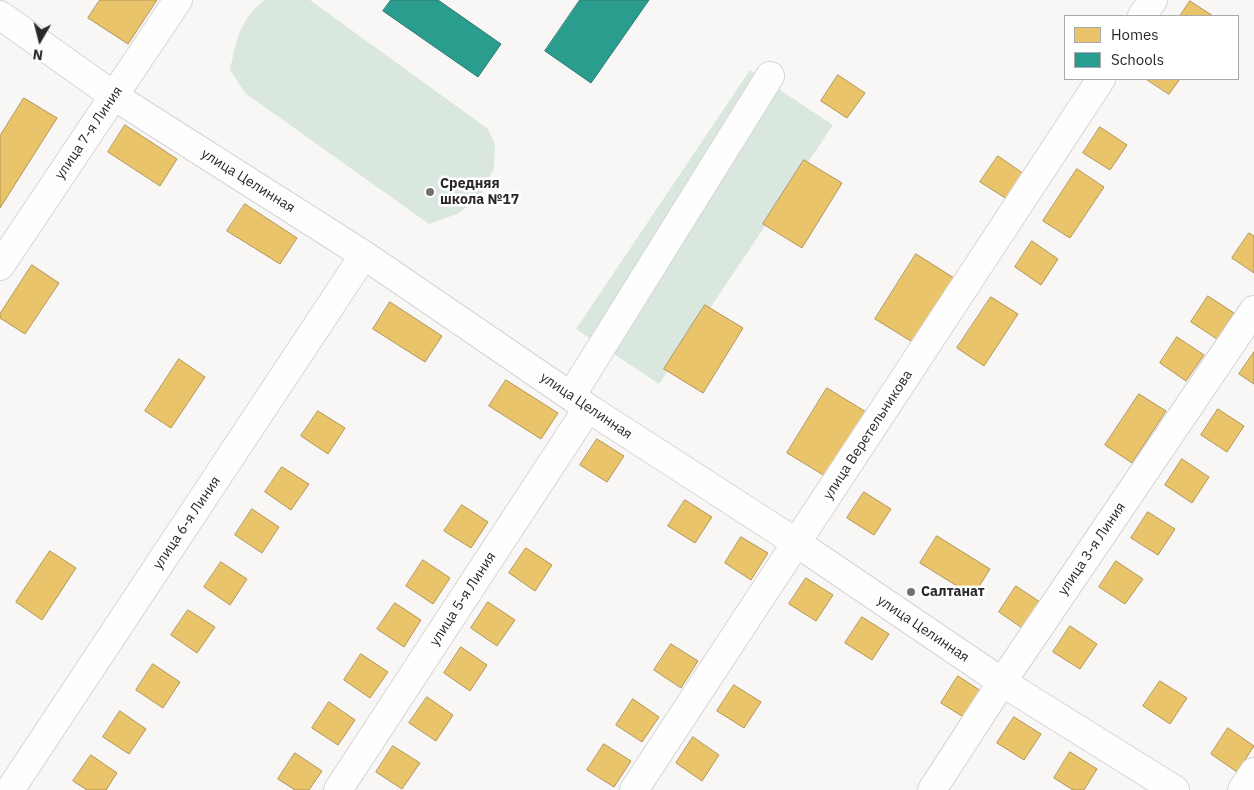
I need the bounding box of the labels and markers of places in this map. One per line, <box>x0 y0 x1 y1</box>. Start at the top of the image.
place label: Средняя школа №17 <box>440 176 519 208</box>
marker: Средняя школа №17 <box>424 186 436 198</box>
place label: Салтанат <box>921 584 985 600</box>
marker: Салтанат <box>905 586 917 598</box>

